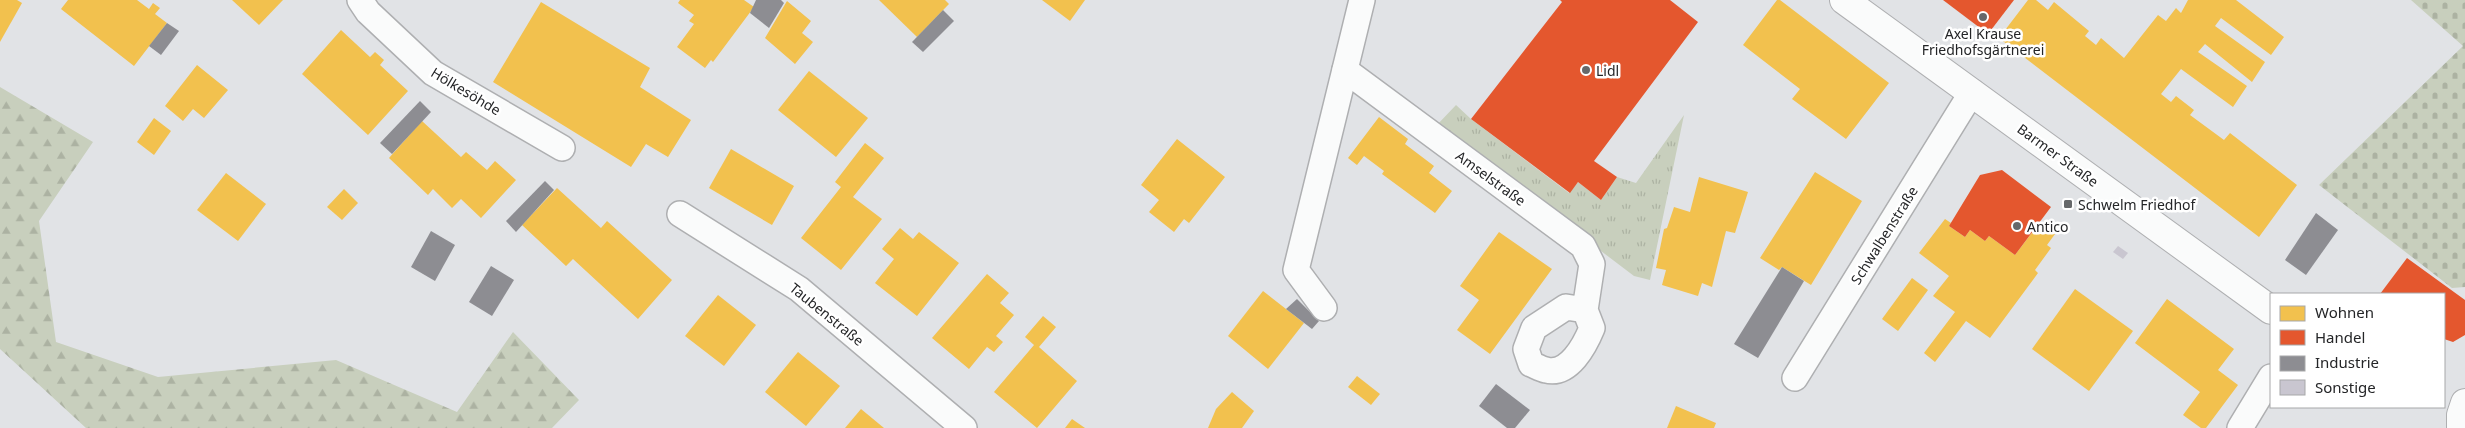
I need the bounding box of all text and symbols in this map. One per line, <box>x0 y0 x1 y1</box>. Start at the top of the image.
marker: Axel Krause Friedhofsgärtnerei <box>1977 11 1989 23</box>
place label: Axel Krause Friedhofsgärtnerei <box>1922 24 2044 59</box>
place label: Lidl <box>1596 61 1619 80</box>
street label: Hölkesöhde <box>428 63 504 119</box>
marker: Lidl <box>1580 64 1592 76</box>
street label: Barmer Straße <box>2014 119 2102 191</box>
street label: Amselstraße <box>1452 146 1530 210</box>
street label: Schwalbenstraße <box>1846 182 1922 288</box>
place label: Schwelm Friedhof <box>2078 195 2197 214</box>
marker: Schwelm Friedhof <box>2062 198 2074 210</box>
place label: Antico <box>2027 217 2068 236</box>
marker: Antico <box>2011 220 2023 232</box>
street label: Taubenstraße <box>786 278 868 350</box>
legend <box>2270 293 2445 408</box>
text: Wohnen <box>2315 302 2374 322</box>
text: Handel <box>2315 327 2365 347</box>
text: Industrie <box>2315 352 2379 372</box>
text: Sonstige <box>2315 377 2376 397</box>

